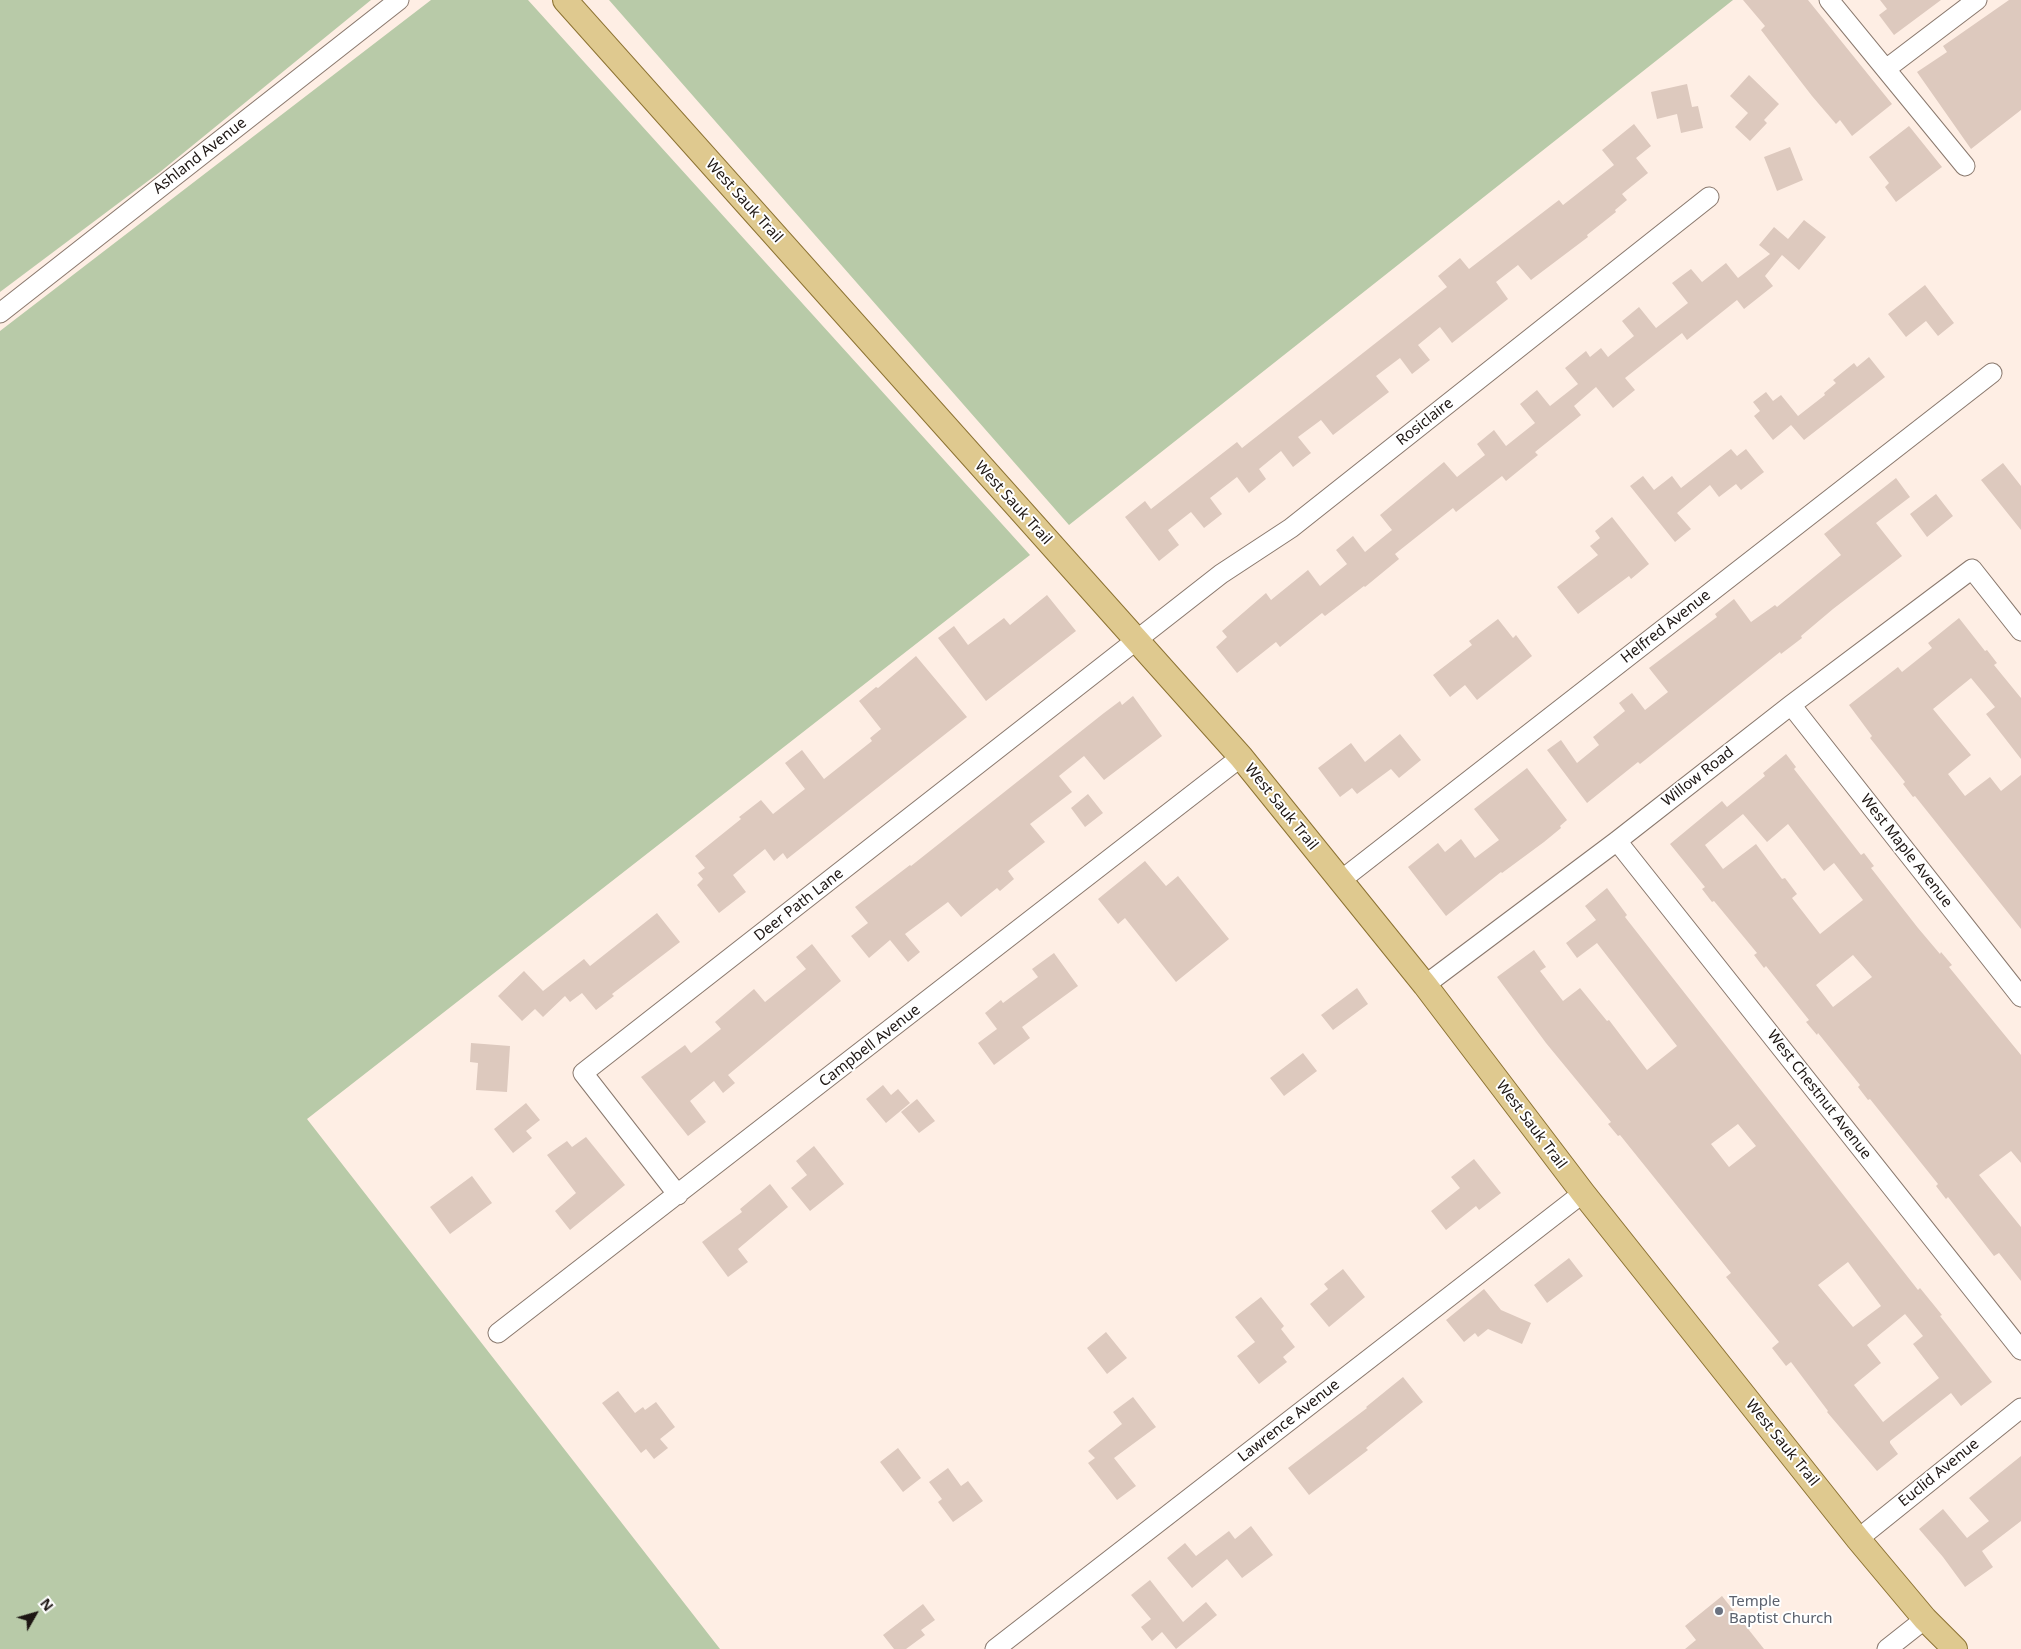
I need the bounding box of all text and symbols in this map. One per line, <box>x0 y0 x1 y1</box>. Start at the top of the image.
street label: Ashland Avenue <box>150 114 250 198</box>
street label: West Sauk Trail <box>702 156 786 246</box>
street label: Rosiclaire <box>1393 394 1457 450</box>
street label: West Sauk Trail <box>971 458 1055 548</box>
street label: Helfred Avenue <box>1618 586 1714 668</box>
street label: Willow Road <box>1659 743 1737 811</box>
street label: West Sauk Trail <box>1241 760 1321 854</box>
street label: West Maple Avenue <box>1856 791 1956 911</box>
street label: Deer Path Lane <box>751 865 847 945</box>
street label: Campbell Avenue <box>816 1001 924 1091</box>
street label: West Chestnut Avenue <box>1763 1027 1875 1163</box>
street label: West Sauk Trail <box>1492 1077 1570 1173</box>
street label: Lawrence Avenue <box>1235 1376 1343 1466</box>
street label: West Sauk Trail <box>1742 1396 1822 1490</box>
street label: Euclid Avenue <box>1895 1435 1983 1511</box>
north arrow <box>10 1589 60 1639</box>
place label: Temple Baptist Church <box>1729 1593 1833 1628</box>
text: N <box>36 1594 58 1615</box>
marker: Temple Baptist Church <box>1713 1605 1725 1617</box>

